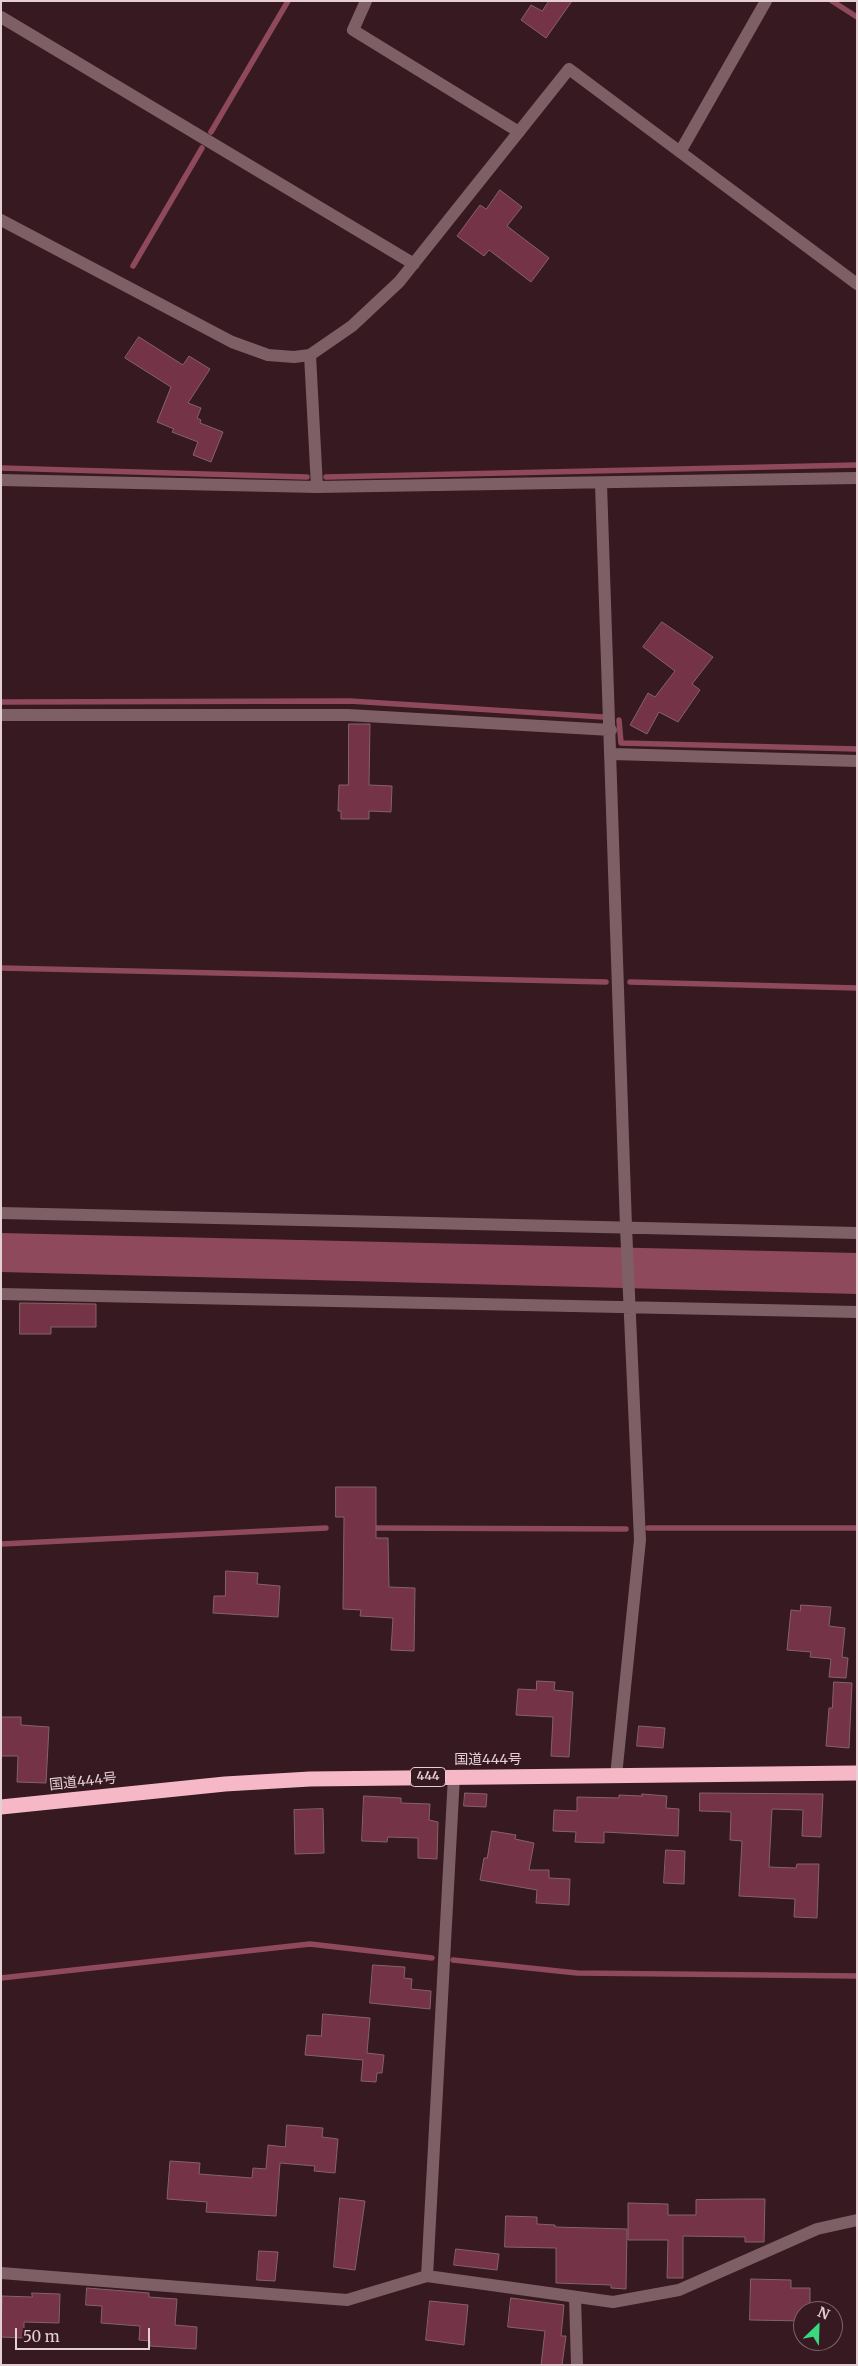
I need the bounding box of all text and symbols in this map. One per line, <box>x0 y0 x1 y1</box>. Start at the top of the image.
street label: 国道444号 <box>454 1752 522 1768</box>
road number: 444 <box>410 1768 446 1786</box>
street label: 国道444号 <box>48 1770 118 1794</box>
north arrow <box>793 2301 843 2351</box>
text: N <box>815 2303 832 2324</box>
scale bar <box>18 2318 152 2350</box>
text: 50 m <box>23 2327 60 2346</box>

